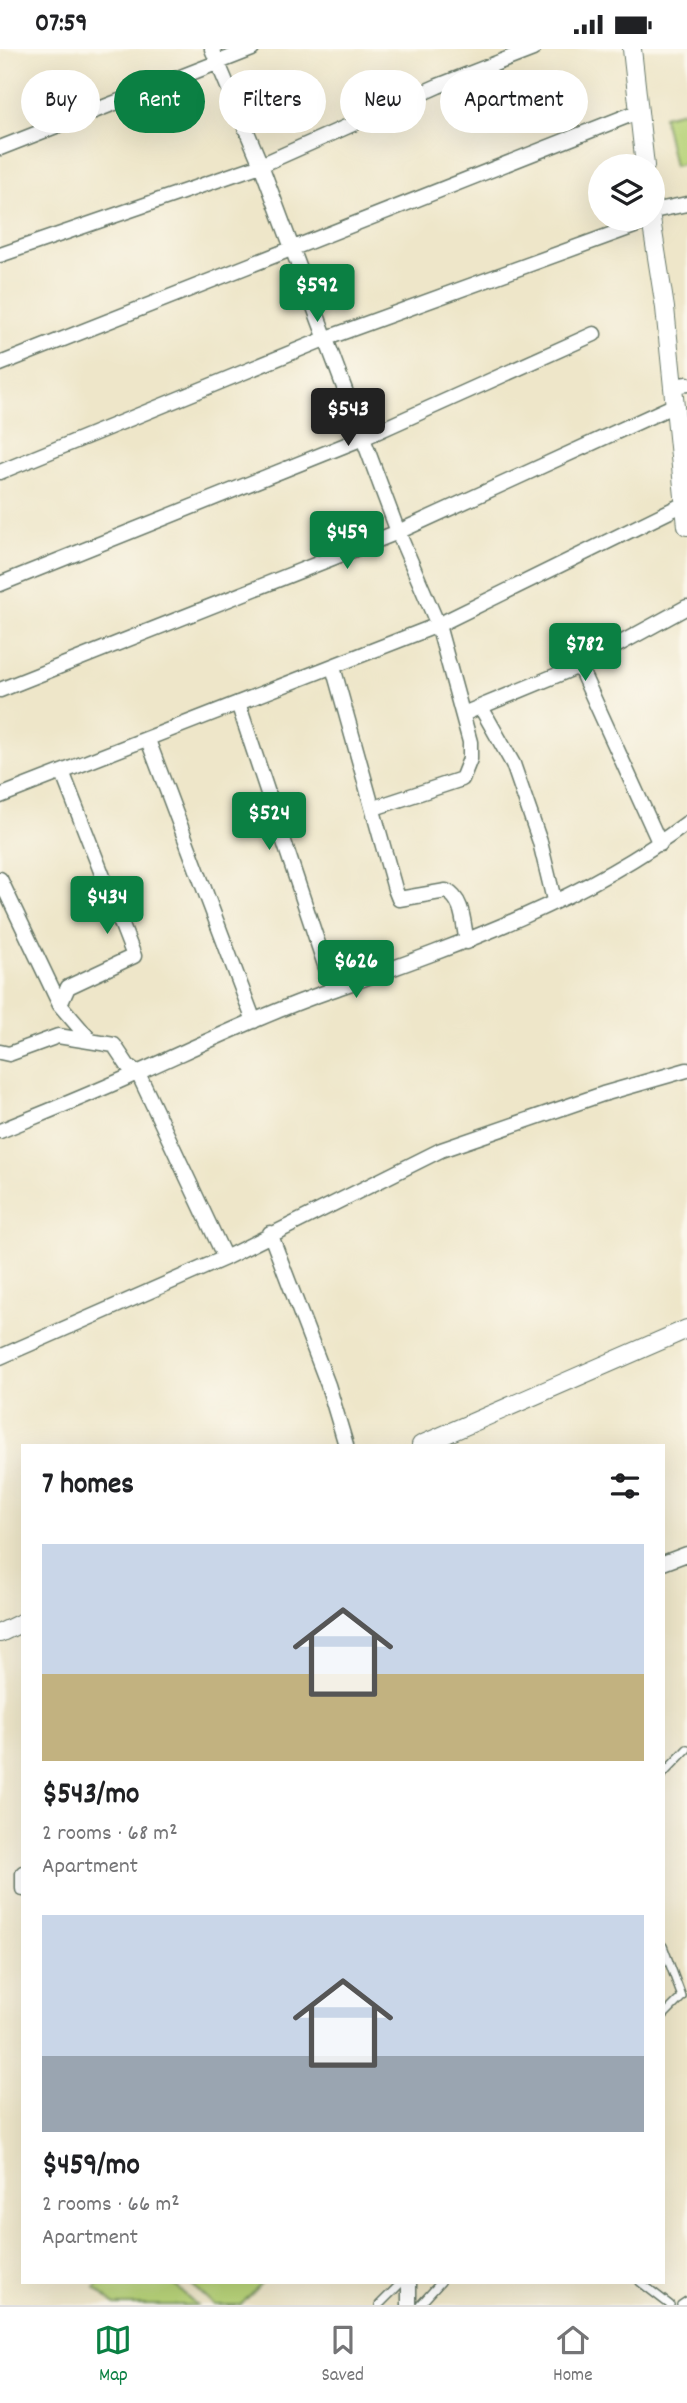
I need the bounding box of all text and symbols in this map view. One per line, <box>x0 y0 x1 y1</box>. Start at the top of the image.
text: 07:59 <box>35 6 87 43</box>
chip: Buy <box>21 70 100 133</box>
chip: Rent <box>114 70 205 133</box>
chip: Filters <box>219 70 326 133</box>
chip: New <box>340 70 426 133</box>
chip: Apartment <box>440 70 588 133</box>
map controls <box>588 154 665 231</box>
button: layers <box>588 154 665 231</box>
pin: $592 <box>276 265 358 324</box>
text: $592 <box>296 270 338 303</box>
pin: $543 <box>307 389 389 448</box>
text: $543 <box>327 394 369 427</box>
pin: $459 <box>306 511 388 571</box>
text: $459 <box>326 517 368 550</box>
pin: $782 <box>544 623 626 683</box>
text: $782 <box>565 629 605 662</box>
pin: $524 <box>228 793 310 852</box>
text: $524 <box>248 798 290 831</box>
pin: $434 <box>66 877 148 936</box>
text: $434 <box>87 882 127 915</box>
pin: $626 <box>315 941 397 1000</box>
text: $626 <box>334 946 378 979</box>
text: 7 homes <box>42 1465 134 1508</box>
icon: filters <box>606 1467 644 1505</box>
icon: home <box>280 1589 406 1715</box>
text: $543/mo <box>42 1775 139 1818</box>
text: 2 rooms · 68 m² <box>42 1818 178 1851</box>
text: Apartment <box>42 1851 138 1884</box>
icon: home <box>280 1960 406 2086</box>
text: $459/mo <box>42 2146 140 2189</box>
text: 2 rooms · 66 m² <box>42 2189 180 2222</box>
text: Apartment <box>42 2222 138 2255</box>
tab: Map <box>94 2321 132 2390</box>
tab: Saved <box>321 2321 364 2390</box>
tab: Home <box>553 2321 593 2390</box>

